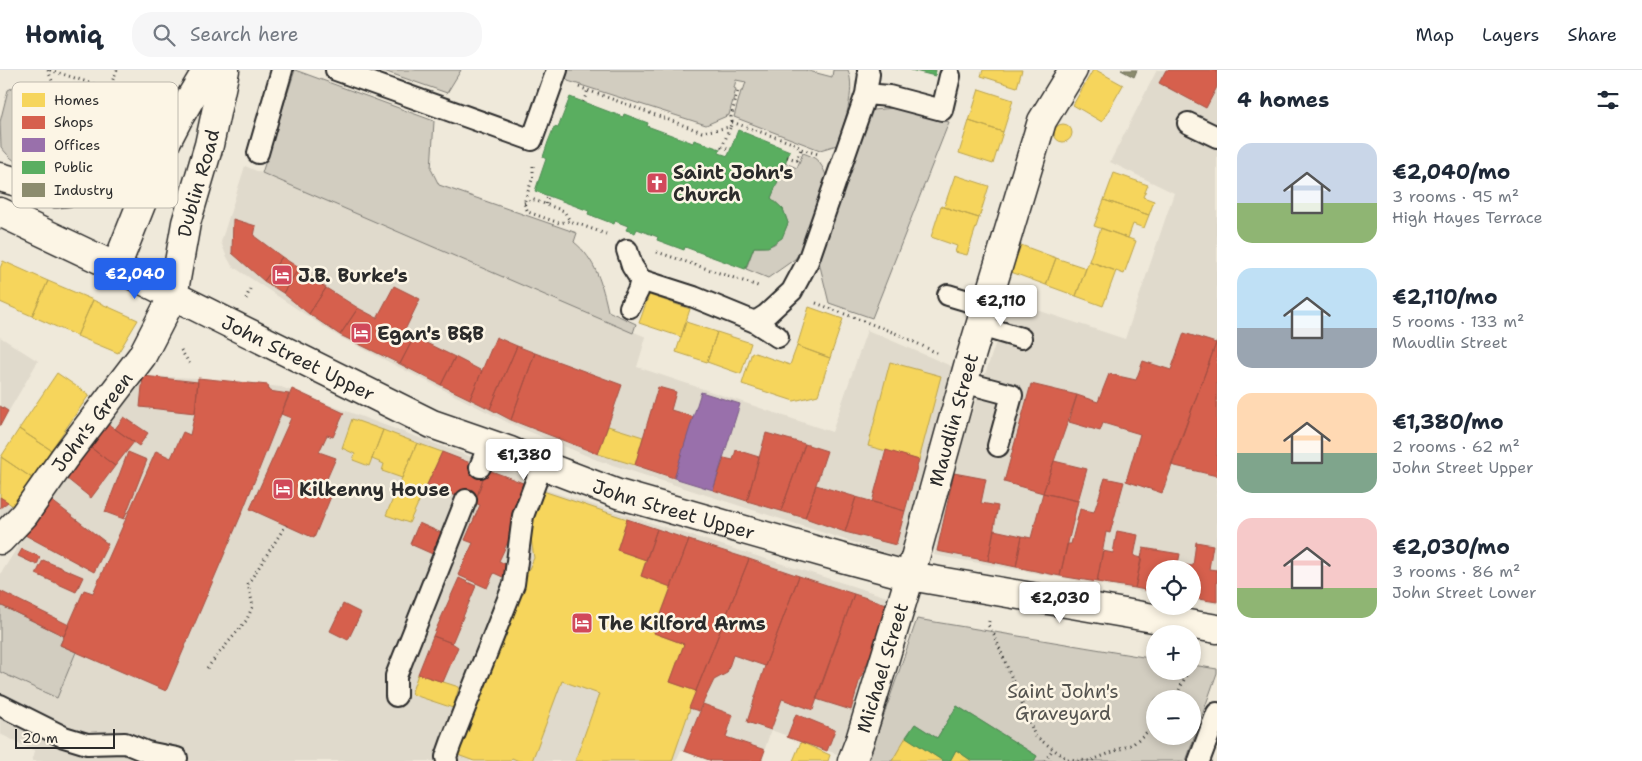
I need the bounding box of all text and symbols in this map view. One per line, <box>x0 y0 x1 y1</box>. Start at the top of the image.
search box <box>132 12 482 57</box>
text: Homiq <box>25 19 102 51</box>
icon: search <box>150 21 178 49</box>
text: Search here <box>190 22 299 47</box>
text: Map <box>1416 23 1454 47</box>
text: Layers <box>1482 23 1539 47</box>
text: Share <box>1567 23 1617 47</box>
legend <box>12 82 178 208</box>
text: 4 homes <box>1237 86 1329 114</box>
icon: filters <box>1594 86 1622 114</box>
text: Homes <box>54 91 99 109</box>
text: Shops <box>54 113 93 131</box>
street label: Dublin Road <box>171 127 225 239</box>
text: Offices <box>54 136 100 154</box>
text: Public <box>54 158 93 176</box>
text: €2,040/mo <box>1392 158 1510 186</box>
place label: Saint John's Church <box>673 160 793 207</box>
icon: home <box>1277 163 1337 223</box>
church icon: Saint John's Church <box>645 171 669 195</box>
text: Industry <box>54 181 113 199</box>
text: 3 rooms · 95 m² <box>1392 186 1519 207</box>
text: High Hayes Terrace <box>1392 207 1543 228</box>
pin: €2,040 <box>94 258 176 300</box>
text: €2,040 <box>105 263 165 284</box>
hotel icon: J.B. Burke's <box>270 263 294 287</box>
place label: J.B. Burke's <box>298 263 408 288</box>
text: €2,110/mo <box>1392 283 1498 311</box>
pin: €2,110 <box>960 284 1042 327</box>
icon: home <box>1277 288 1337 348</box>
text: €2,110 <box>976 290 1026 311</box>
street label: John Street Upper <box>217 309 379 406</box>
text: 5 rooms · 133 m² <box>1392 311 1524 332</box>
hotel icon: Egan's B&B <box>349 321 373 345</box>
place label: Egan's B&B <box>377 321 484 346</box>
text: Maudlin Street <box>1392 332 1508 353</box>
street label: Maudlin Street <box>923 350 984 489</box>
street label: John's Green <box>46 367 138 477</box>
text: €1,380/mo <box>1392 408 1504 436</box>
icon: home <box>1277 413 1337 473</box>
text: 2 rooms · 62 m² <box>1392 436 1520 457</box>
pin: €1,380 <box>483 438 565 481</box>
text: €1,380 <box>497 444 551 465</box>
text: John Street Upper <box>1392 457 1534 478</box>
street label: John Street Upper <box>589 473 758 545</box>
hotel icon: Kilkenny House <box>271 477 295 501</box>
place label: Kilkenny House <box>299 477 450 502</box>
text: €2,030/mo <box>1392 533 1510 561</box>
icon: home <box>1277 538 1337 598</box>
map controls <box>1146 560 1201 745</box>
button: locate <box>1146 560 1201 615</box>
text: 3 rooms · 86 m² <box>1392 561 1520 582</box>
pin: €2,030 <box>1019 582 1101 624</box>
text: John Street Lower <box>1392 582 1537 603</box>
text: €2,030 <box>1030 587 1090 608</box>
street label: Michael Street <box>850 600 914 736</box>
hotel icon: The Kilford Arms <box>570 611 594 635</box>
place label: The Kilford Arms <box>598 611 766 636</box>
button: + <box>1146 625 1201 680</box>
park label: Saint John's Graveyard <box>1007 679 1119 726</box>
button: − <box>1146 690 1201 745</box>
scale bar <box>15 726 115 749</box>
text: 20 m <box>22 729 58 747</box>

